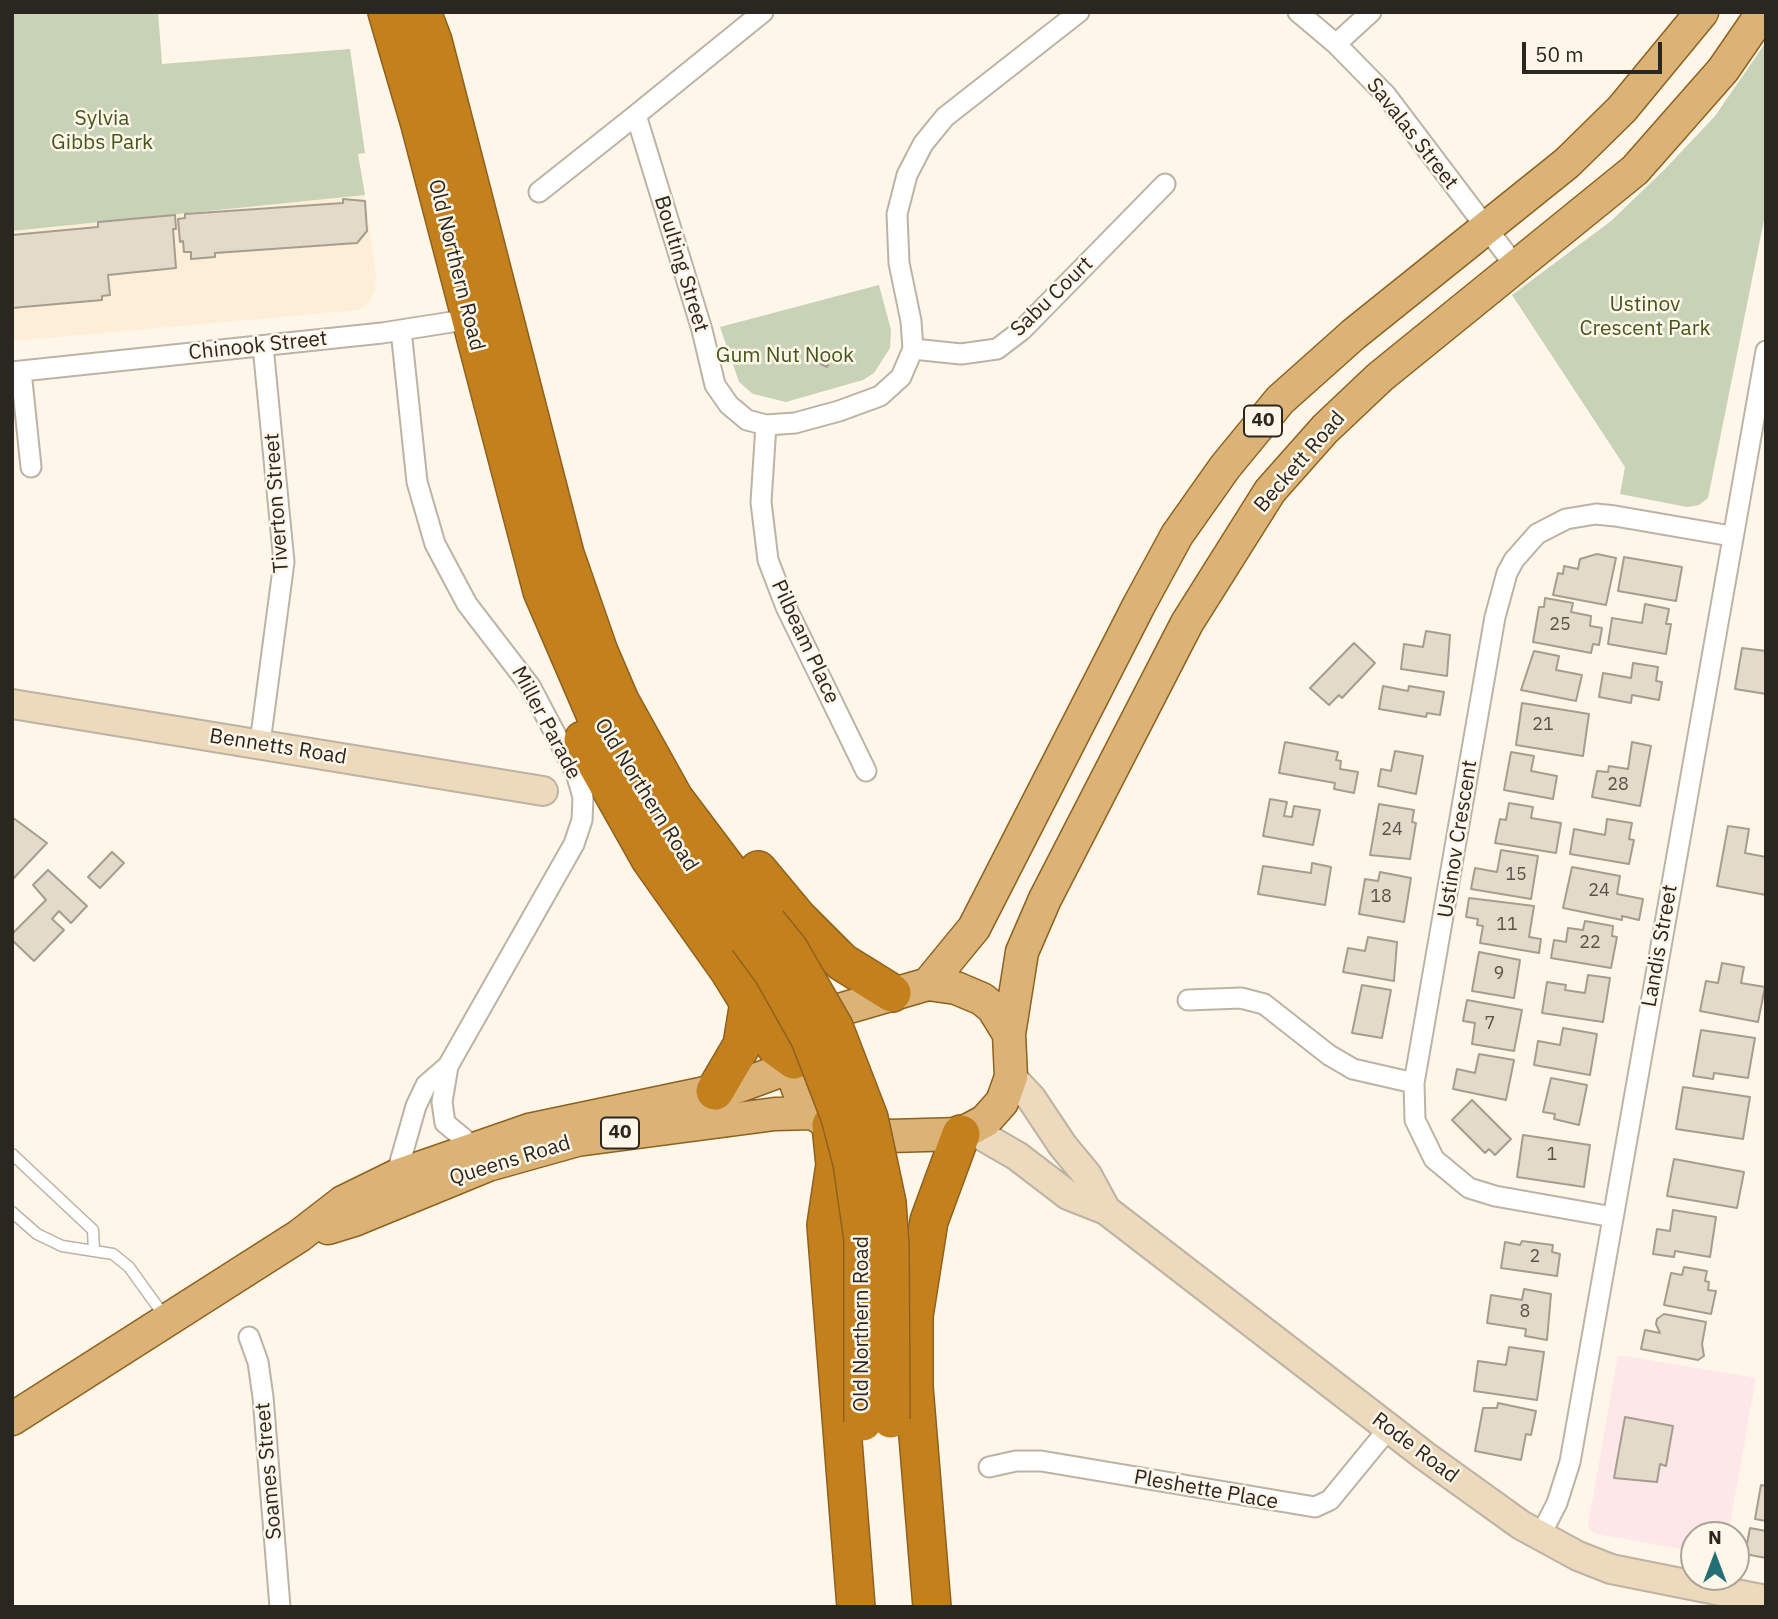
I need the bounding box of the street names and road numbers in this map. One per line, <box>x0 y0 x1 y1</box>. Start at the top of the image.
street label: Savalas Street <box>1361 73 1463 195</box>
street label: Old Northern Road <box>423 177 489 353</box>
street label: Boulting Street <box>648 193 714 335</box>
street label: Sabu Court <box>1006 252 1098 342</box>
street label: Chinook Street <box>187 326 329 366</box>
road number: 40 <box>1244 406 1282 436</box>
street label: Beckett Road <box>1249 406 1351 518</box>
street label: Tiverton Street <box>260 432 294 574</box>
street label: Pilbeam Place <box>765 576 845 708</box>
street label: Miller Parade <box>506 662 586 784</box>
street label: Old Northern Road <box>589 714 703 876</box>
street label: Bennetts Road <box>208 724 348 770</box>
street label: Ustinov Crescent <box>1433 758 1483 920</box>
street label: Landis Street <box>1637 883 1683 1009</box>
road number: 40 <box>601 1118 639 1148</box>
street label: Queens Road <box>446 1131 574 1191</box>
street label: Old Northern Road <box>849 1236 875 1412</box>
street label: Soames Street <box>250 1401 288 1541</box>
street label: Rode Road <box>1367 1407 1463 1489</box>
street label: Pleshette Place <box>1132 1465 1280 1515</box>

